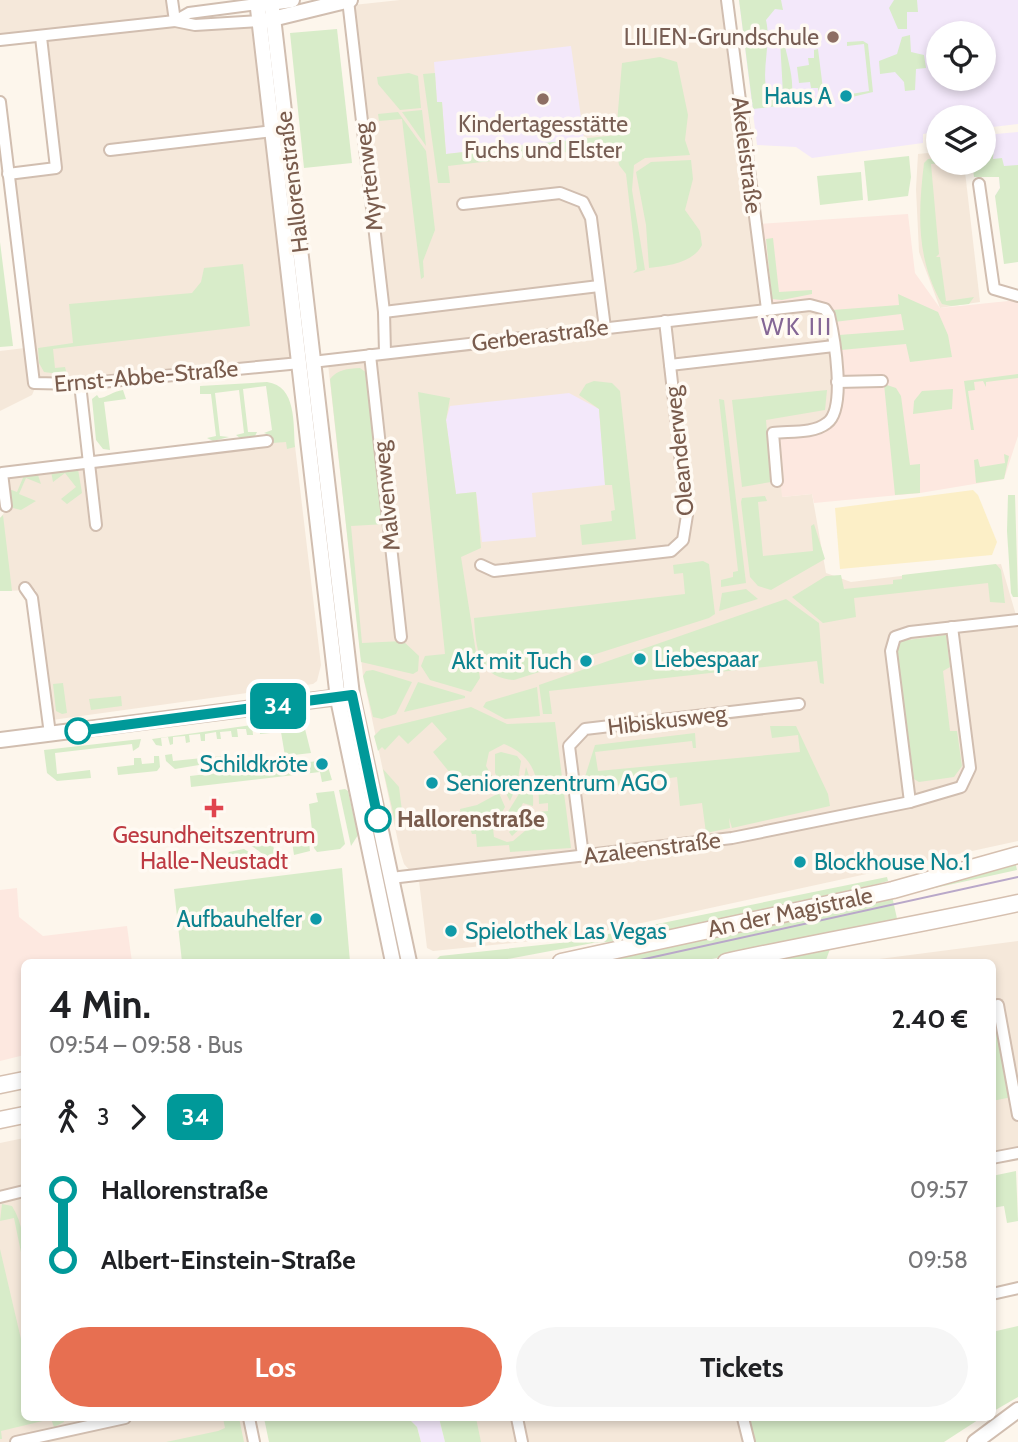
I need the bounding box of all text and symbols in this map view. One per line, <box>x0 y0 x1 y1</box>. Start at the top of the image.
map controls <box>926 21 996 175</box>
button: locate <box>926 21 996 91</box>
place label: LILIEN-Grundschule <box>624 23 819 51</box>
marker: LILIEN-Grundschule <box>825 29 841 45</box>
place label: Haus A <box>764 82 832 110</box>
marker: Haus A <box>838 88 854 104</box>
marker: Kindertagesstätte Fuchs und Elster <box>535 91 551 107</box>
street label: Akeleistraße <box>726 95 768 216</box>
button: layers <box>926 105 996 175</box>
street label: Hallorenstraße <box>269 109 315 254</box>
place label: Kindertagesstätte Fuchs und Elster <box>458 110 628 164</box>
street label: Myrtenweg <box>347 121 389 233</box>
district label: WK III <box>761 312 833 341</box>
street label: Gerberastraße <box>470 313 610 357</box>
street label: Ernst-Abbe-Straße <box>53 354 239 398</box>
street label: Oleanderweg <box>658 384 700 517</box>
street label: Malvenweg <box>366 439 406 552</box>
place label: Liebespaar <box>654 645 759 673</box>
place label: Akt mit Tuch <box>451 647 572 675</box>
marker: Liebespaar <box>632 651 648 667</box>
marker: Akt mit Tuch <box>578 653 594 669</box>
line badge: 34 <box>246 683 310 729</box>
text: 34 <box>264 691 292 720</box>
street label: Hibiskusweg <box>606 699 729 741</box>
unlabelled marker <box>65 718 91 744</box>
place label: Schildkröte <box>200 750 308 778</box>
marker: Schildkröte <box>314 756 330 772</box>
place label: Seniorenzentrum AGO <box>446 769 668 797</box>
marker: Seniorenzentrum AGO <box>424 775 440 791</box>
marker: Gesundheitszentrum Halle-Neustadt <box>204 798 224 818</box>
place label: Hallorenstraße <box>397 805 545 833</box>
marker: Hallorenstraße <box>365 806 391 832</box>
place label: Gesundheitszentrum Halle-Neustadt <box>113 821 315 875</box>
street label: Azaleenstraße <box>582 826 722 870</box>
place label: Blockhouse No.1 <box>814 848 970 876</box>
marker: Blockhouse No.1 <box>792 854 808 870</box>
street label: An der Magistrale <box>705 881 875 943</box>
place label: Aufbauhelfer <box>176 905 303 933</box>
marker: Aufbauhelfer <box>308 911 324 927</box>
place label: Spielothek Las Vegas <box>465 917 667 945</box>
marker: Spielothek Las Vegas <box>443 923 459 939</box>
text: 4 Min. <box>49 981 151 1028</box>
text: 2.40 € <box>891 1003 968 1035</box>
text: 09:54 – 09:58 · Bus <box>49 1031 243 1059</box>
icon: walk <box>49 1098 87 1136</box>
icon: forward <box>119 1098 157 1136</box>
text: 34 <box>181 1102 209 1131</box>
text: 3 <box>97 1103 109 1131</box>
text: Hallorenstraße <box>101 1174 268 1206</box>
text: 09:57 <box>910 1176 968 1204</box>
text: Albert-Einstein-Straße <box>101 1244 356 1276</box>
text: 09:58 <box>908 1246 968 1274</box>
button: Los <box>49 1327 502 1407</box>
button: Tickets <box>516 1327 968 1407</box>

